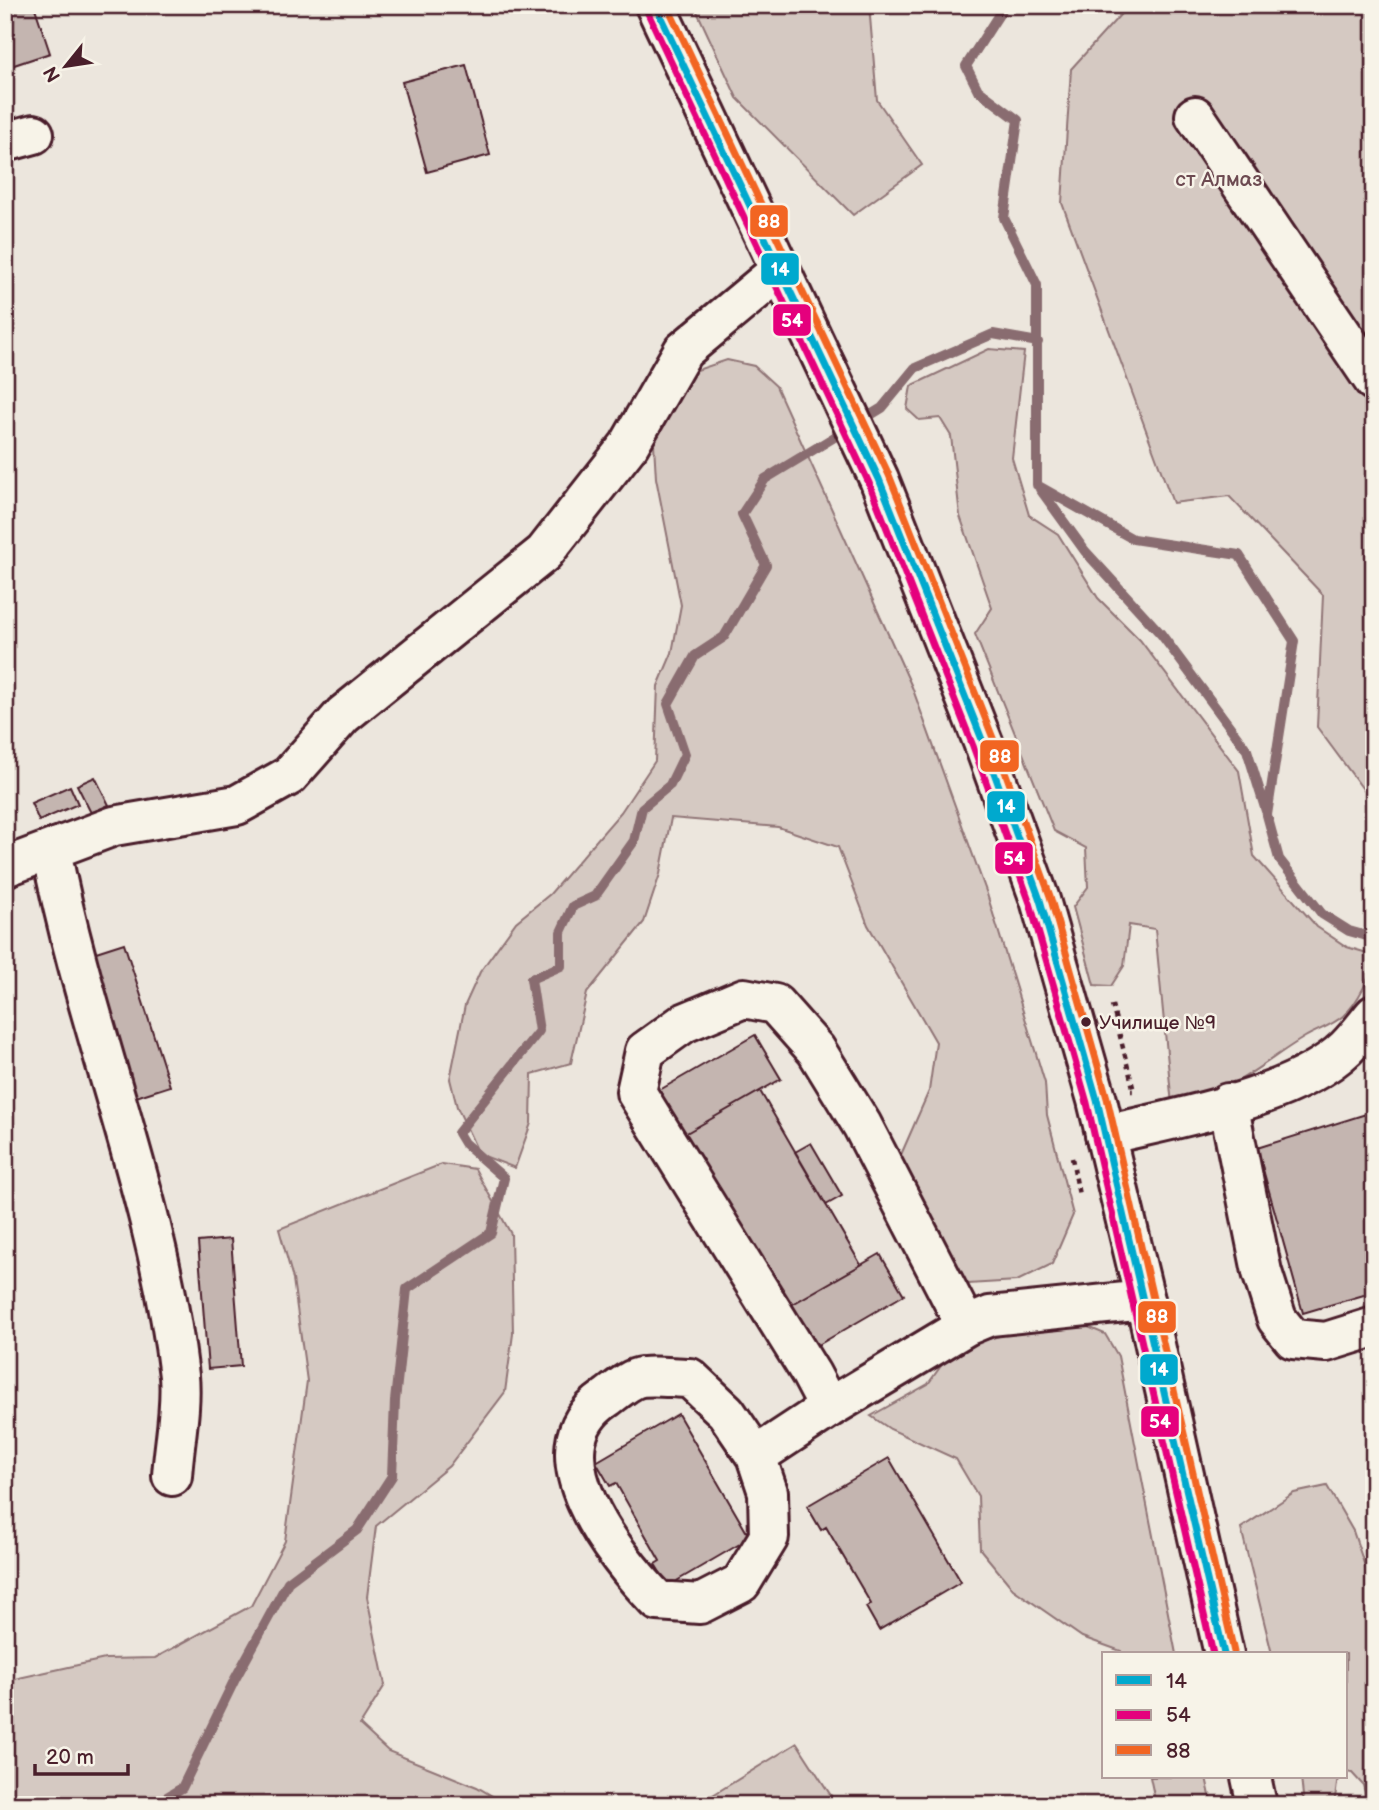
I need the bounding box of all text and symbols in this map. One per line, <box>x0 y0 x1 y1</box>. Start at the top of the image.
north arrow <box>32 32 102 102</box>
text: N <box>39 62 66 86</box>
park label: ст Алмаз <box>1176 167 1262 192</box>
line badge: 88 <box>749 204 789 238</box>
text: 88 <box>758 211 780 234</box>
line badge: 14 <box>760 252 800 286</box>
text: 14 <box>770 259 790 282</box>
line badge: 54 <box>772 303 812 337</box>
text: 54 <box>781 310 803 333</box>
line badge: 88 <box>979 739 1020 773</box>
text: 88 <box>989 746 1011 769</box>
line badge: 14 <box>986 790 1026 823</box>
text: 14 <box>996 796 1016 819</box>
line badge: 54 <box>994 841 1034 875</box>
text: 54 <box>1003 848 1025 871</box>
place label: Училище №9 <box>1099 1012 1216 1035</box>
marker: Училище №9 <box>1079 1015 1093 1029</box>
line badge: 88 <box>1137 1300 1177 1334</box>
text: 88 <box>1146 1306 1168 1329</box>
line badge: 14 <box>1139 1353 1179 1386</box>
text: 14 <box>1149 1359 1169 1382</box>
line badge: 54 <box>1140 1405 1180 1438</box>
text: 54 <box>1149 1411 1171 1434</box>
legend <box>1102 1652 1348 1778</box>
text: 14 <box>1166 1669 1187 1694</box>
text: 54 <box>1166 1703 1191 1728</box>
scale bar <box>35 1733 128 1777</box>
text: 88 <box>1166 1739 1191 1764</box>
text: 20 m <box>46 1745 94 1770</box>

